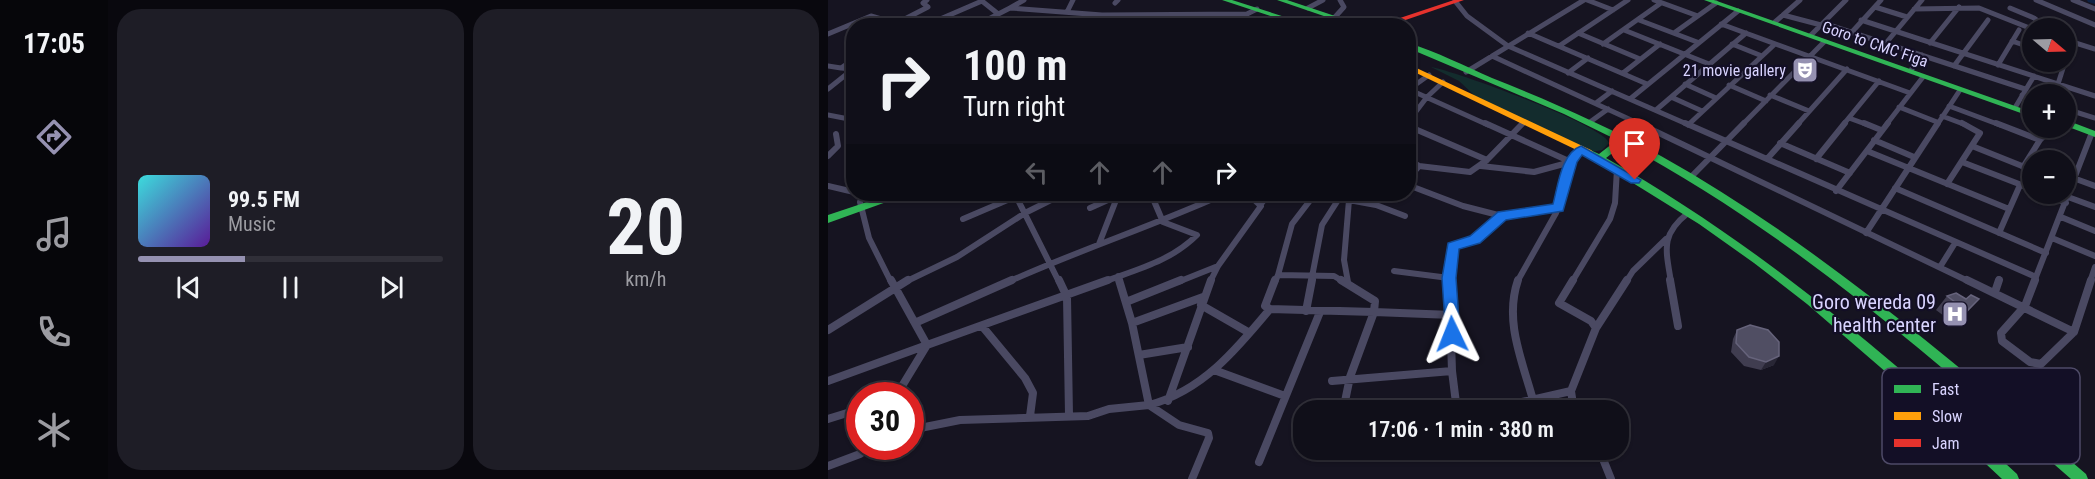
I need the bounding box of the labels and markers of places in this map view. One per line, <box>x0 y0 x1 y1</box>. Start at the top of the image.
theatre icon: 21 movie gallery <box>1790 55 1820 85</box>
place label: 21 movie gallery <box>1683 61 1786 80</box>
pin <box>1609 118 1660 180</box>
place label: Goro wereda 09 health center <box>1812 290 1936 337</box>
hospital icon: Goro wereda 09 health center <box>1940 299 1970 329</box>

